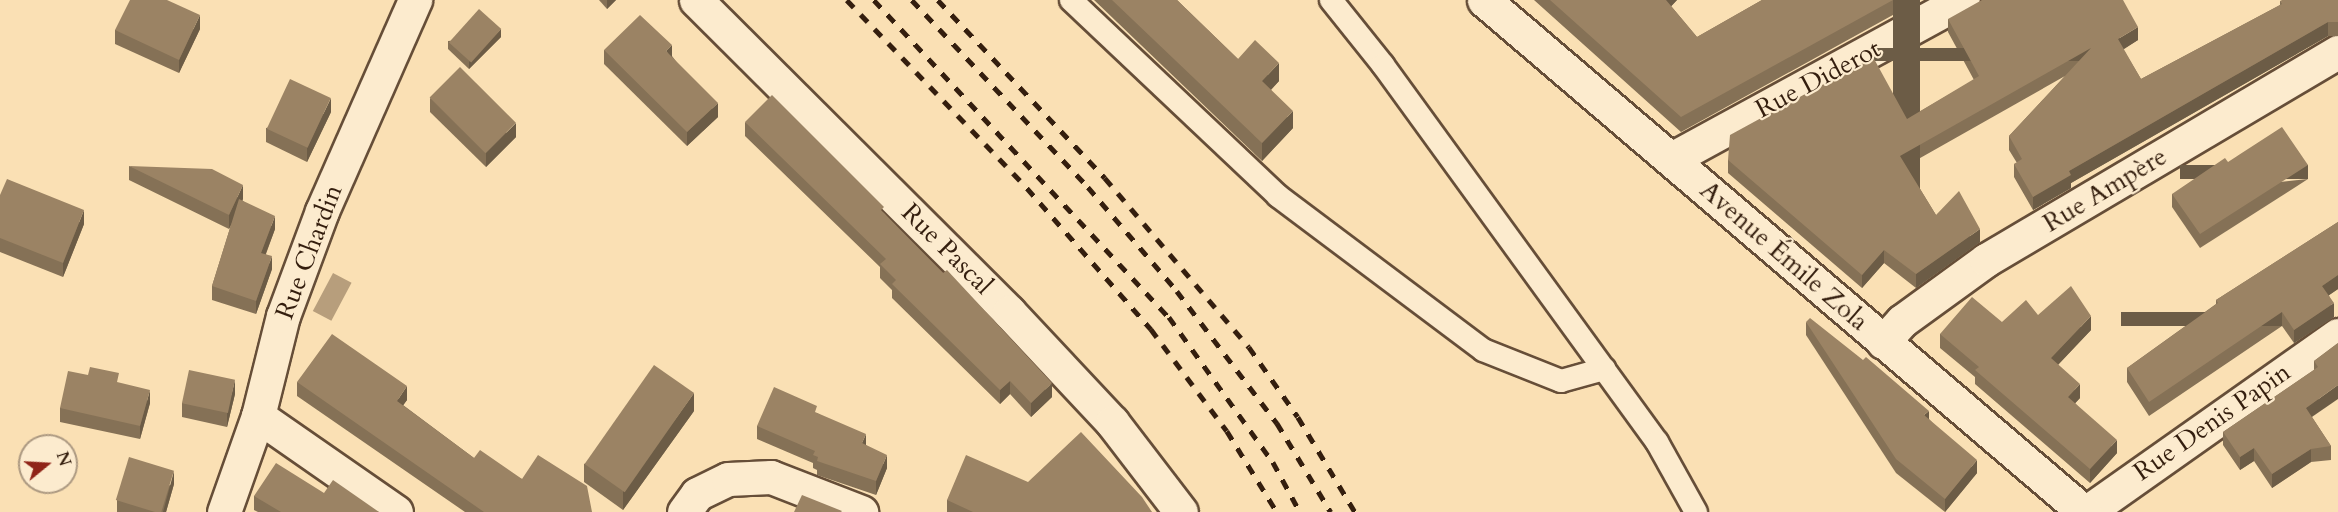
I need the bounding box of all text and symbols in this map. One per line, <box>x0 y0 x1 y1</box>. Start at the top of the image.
street label: Rue Diderot <box>1750 33 1886 125</box>
street label: Rue Ampère <box>2038 141 2172 239</box>
street label: Avenue Émile Zola <box>1694 175 1874 337</box>
street label: Rue Chardin <box>269 180 349 324</box>
street label: Rue Pascal <box>895 197 999 301</box>
street label: Rue Denis Papin <box>2128 356 2296 488</box>
north arrow <box>18 434 78 494</box>
text: N <box>51 449 76 469</box>

